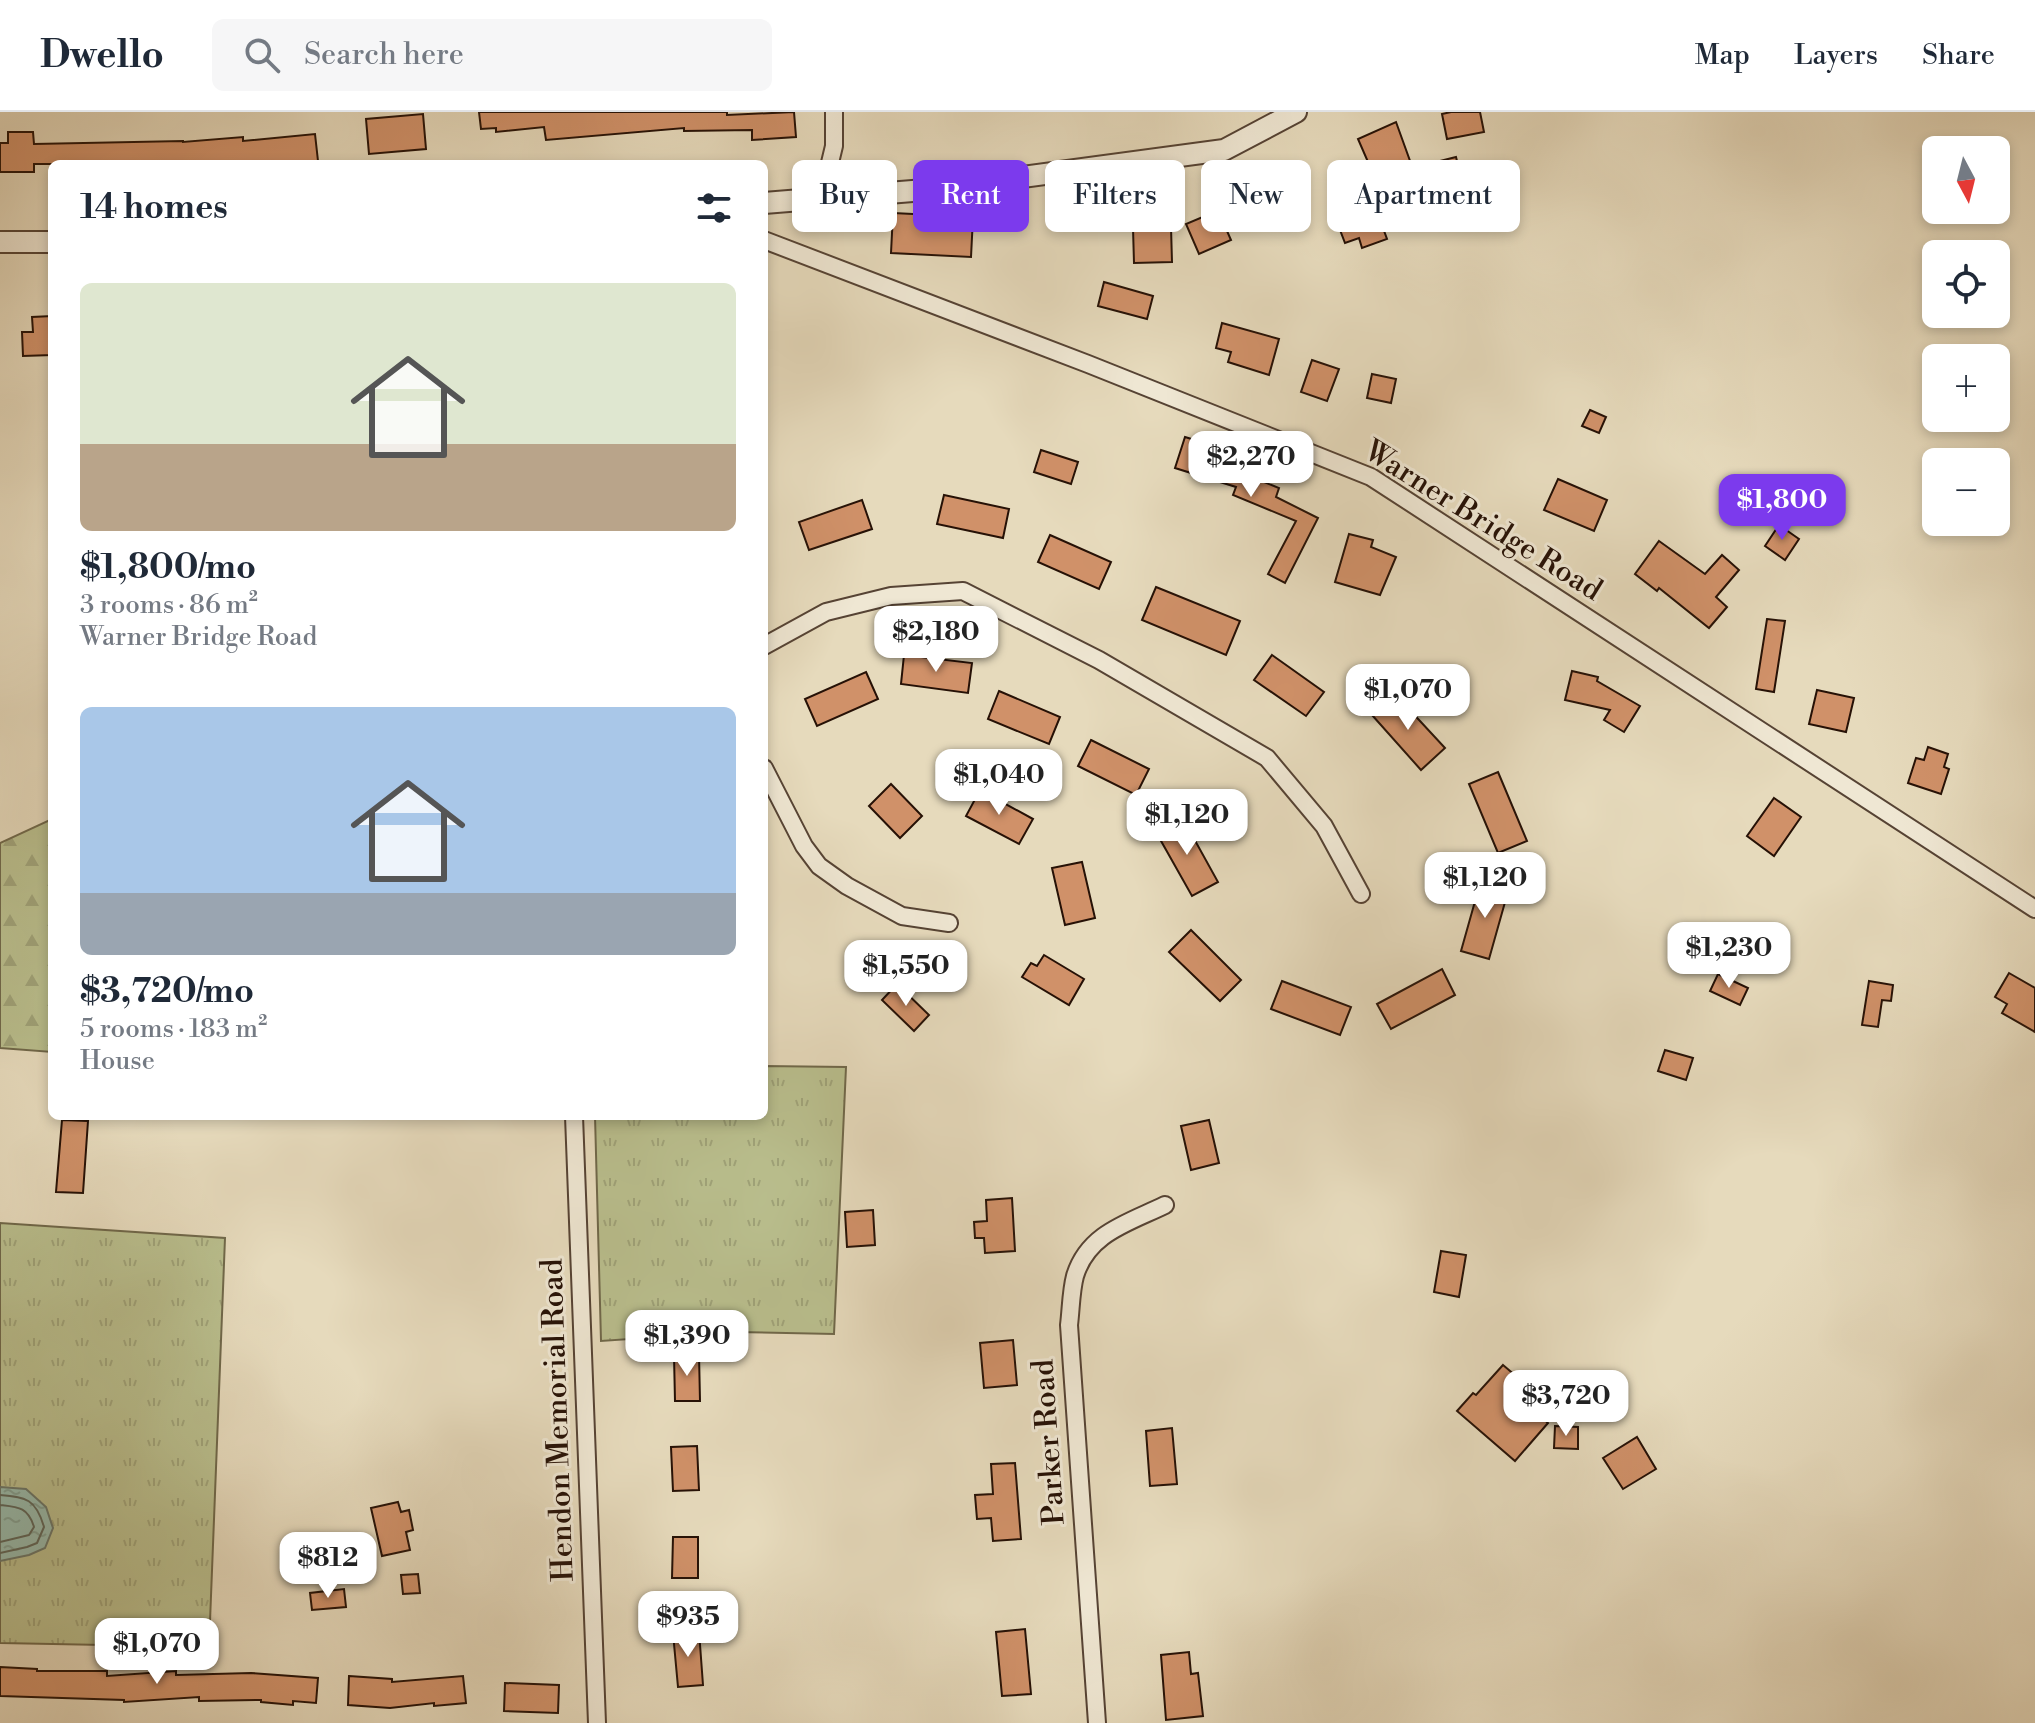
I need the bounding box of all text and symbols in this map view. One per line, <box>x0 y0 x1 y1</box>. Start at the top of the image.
search box <box>212 19 772 91</box>
text: Dwello <box>40 32 164 79</box>
icon: search <box>240 33 284 77</box>
text: Search here <box>304 36 464 74</box>
text: Map <box>1695 38 1750 73</box>
text: Layers <box>1794 38 1878 73</box>
text: Share <box>1922 38 1995 73</box>
north arrow <box>1922 136 2010 224</box>
map controls <box>1922 136 2010 536</box>
chip: Buy <box>792 160 897 232</box>
chip: Rent <box>913 160 1029 232</box>
chip: Filters <box>1045 160 1185 232</box>
chip: New <box>1201 160 1311 232</box>
chip: Apartment <box>1327 160 1520 232</box>
icon: filters <box>692 186 736 230</box>
text: 14 homes <box>80 187 228 229</box>
button: locate <box>1922 240 2010 328</box>
icon: home <box>336 335 480 479</box>
button: + <box>1922 344 2010 432</box>
pin: $2,270 <box>1186 431 1316 499</box>
street label: Warner Bridge Road <box>1356 432 1609 610</box>
text: $2,270 <box>1206 441 1296 473</box>
button: − <box>1922 448 2010 536</box>
pin: $1,800 <box>1717 474 1847 542</box>
text: $1,800 <box>1737 484 1827 516</box>
text: $1,800/mo <box>80 547 256 589</box>
text: 3 rooms · 86 m² <box>80 589 258 621</box>
pin: $2,180 <box>871 606 1001 674</box>
text: $2,180 <box>892 616 980 648</box>
text: Warner Bridge Road <box>80 621 317 653</box>
pin: $1,070 <box>1343 664 1473 732</box>
text: $1,070 <box>1364 674 1452 706</box>
pin: $1,040 <box>934 749 1064 817</box>
icon: home <box>336 759 480 903</box>
text: $1,040 <box>953 759 1045 791</box>
pin: $1,120 <box>1122 789 1252 857</box>
text: $1,120 <box>1145 799 1229 831</box>
pin: $1,120 <box>1420 852 1550 920</box>
text: $1,120 <box>1443 862 1527 894</box>
pin: $1,230 <box>1664 922 1794 990</box>
text: $1,230 <box>1685 932 1773 964</box>
pin: $1,550 <box>841 940 971 1008</box>
text: $1,550 <box>862 950 950 982</box>
text: $3,720/mo <box>80 971 254 1013</box>
text: 5 rooms · 183 m² <box>80 1013 267 1045</box>
text: House <box>80 1045 155 1077</box>
street label: Hendon Memorial Road <box>533 1258 583 1582</box>
pin: $1,390 <box>622 1310 752 1378</box>
text: $1,390 <box>643 1320 731 1352</box>
street label: Parker Road <box>1024 1358 1074 1526</box>
pin: $3,720 <box>1501 1370 1631 1438</box>
text: $3,720 <box>1521 1380 1611 1412</box>
pin: $812 <box>281 1532 375 1600</box>
text: $812 <box>298 1542 358 1574</box>
pin: $935 <box>641 1591 735 1659</box>
text: $935 <box>656 1601 720 1633</box>
pin: $1,070 <box>92 1618 222 1686</box>
text: $1,070 <box>113 1628 201 1660</box>

